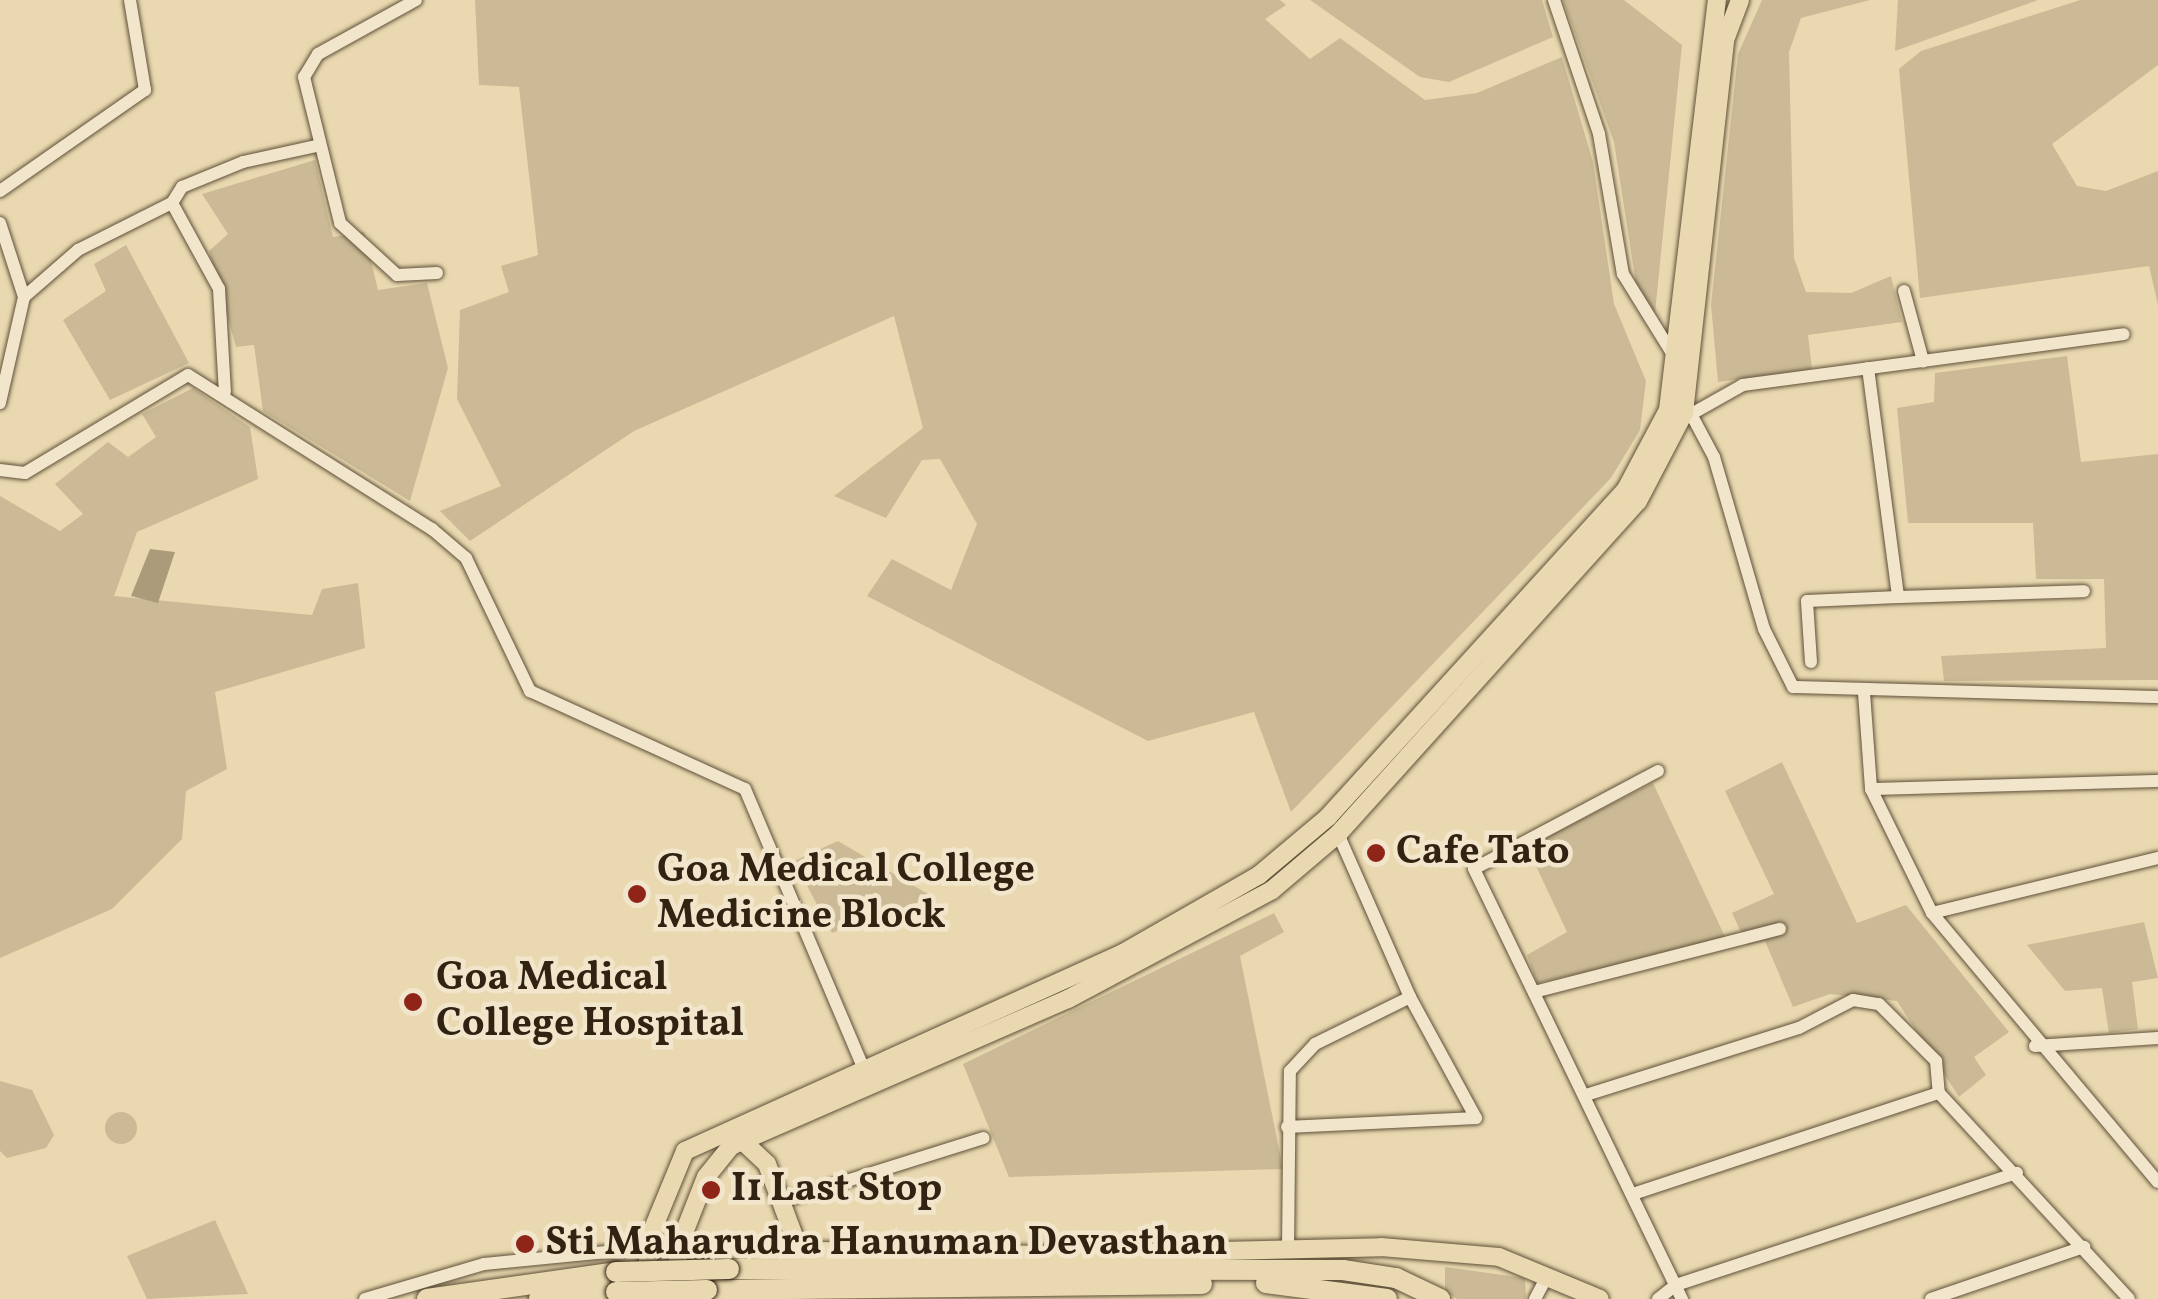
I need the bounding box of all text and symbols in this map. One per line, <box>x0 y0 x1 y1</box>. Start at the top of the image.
place label: Cafe Tato <box>1396 829 1570 877</box>
marker: Cafe Tato <box>1365 842 1387 864</box>
place label: Goa Medical College Medicine Block <box>657 847 1035 941</box>
marker: Goa Medical College Medicine Block <box>626 883 648 905</box>
place label: Goa Medical College Hospital <box>436 955 744 1049</box>
marker: Goa Medical College Hospital <box>400 989 426 1015</box>
place label: I1 Last Stop <box>731 1166 942 1214</box>
marker: I1 Last Stop <box>700 1179 722 1201</box>
place label: Sti Maharudra Hanuman Devasthan <box>545 1220 1228 1268</box>
marker: Sti Maharudra Hanuman Devasthan <box>514 1233 536 1255</box>

